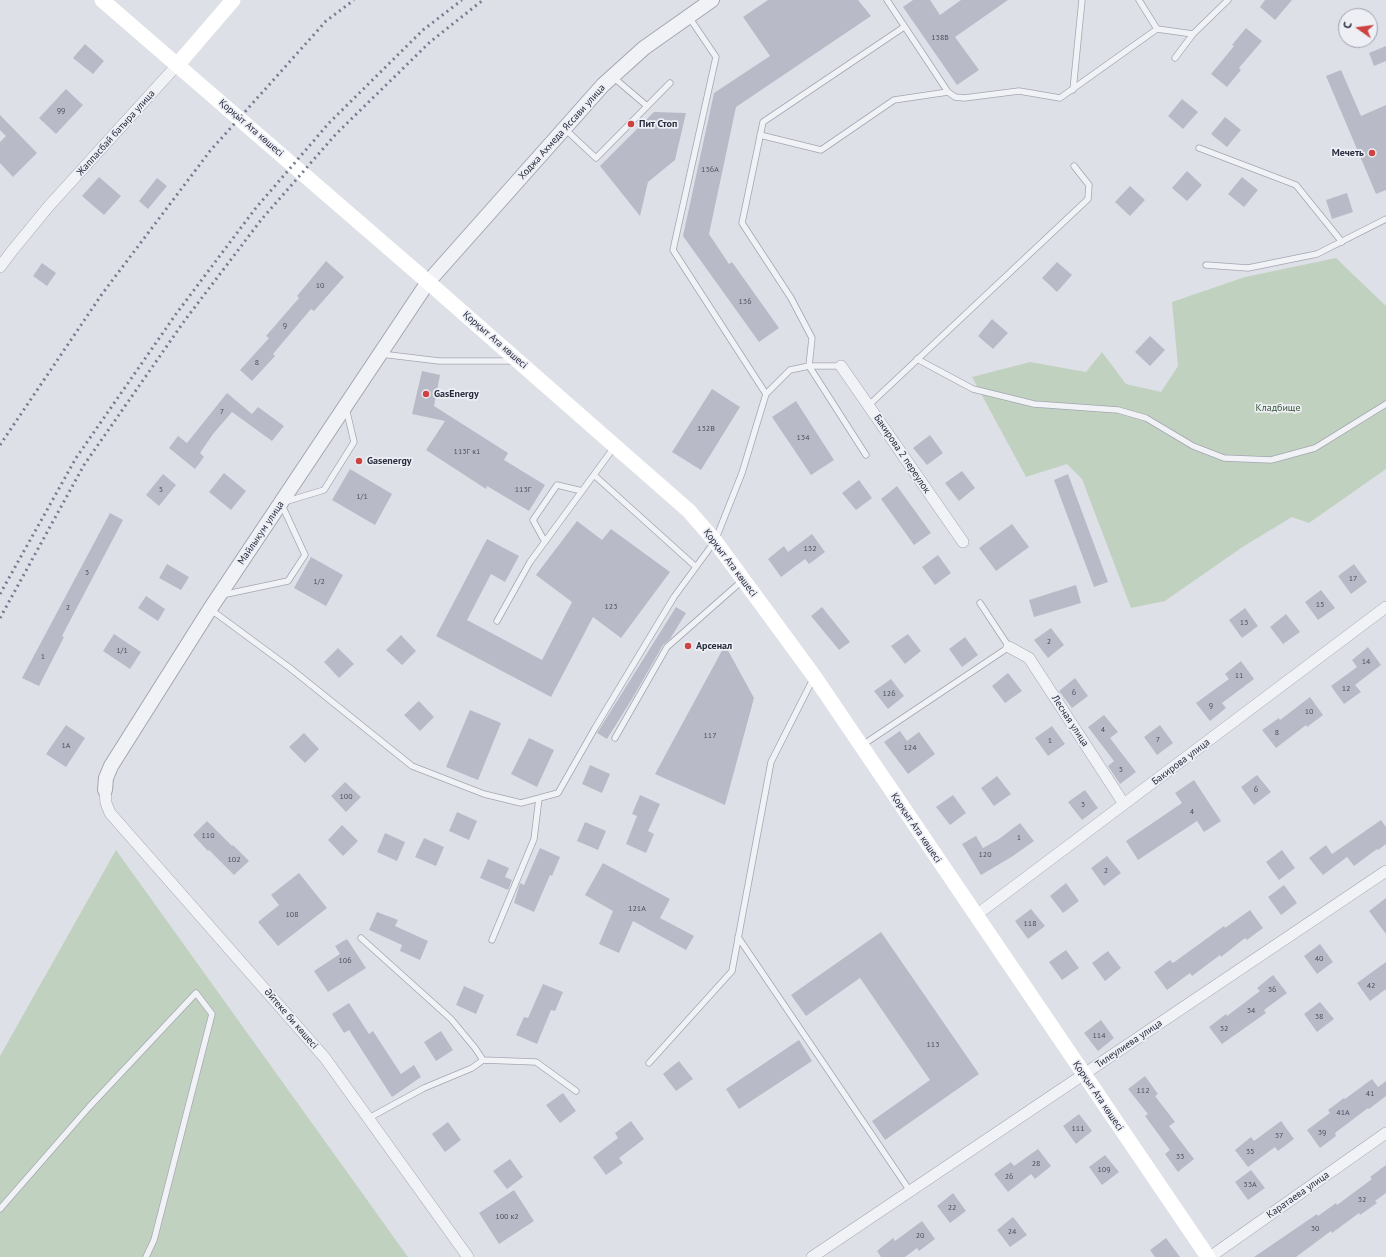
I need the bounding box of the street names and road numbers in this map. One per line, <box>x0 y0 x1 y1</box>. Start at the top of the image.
street label: Ходжа Ахмеда Яссави улица <box>516 82 608 182</box>
street label: Жаппасбай батыра улица <box>74 88 158 178</box>
street label: Қорқыт Ата көшесі <box>216 97 286 159</box>
street label: Қорқыт Ата көшесі <box>460 309 530 371</box>
street label: Бакирова 2 переулок <box>871 412 933 496</box>
street label: Майлыкум улица <box>235 499 287 567</box>
street label: Қорқыт Ата көшесі <box>701 527 759 599</box>
street label: Лесная улица <box>1049 693 1091 749</box>
street label: Бакирова улица <box>1150 736 1212 788</box>
street label: Қорқыт Ата көшесі <box>888 791 944 865</box>
street label: Әйтеке би көшесі <box>261 986 321 1052</box>
street label: Тилеулиева улица <box>1093 1017 1165 1071</box>
street label: Қорқыт Ата көшесі <box>1070 1059 1126 1133</box>
street label: Каратаева улица <box>1264 1169 1332 1221</box>

